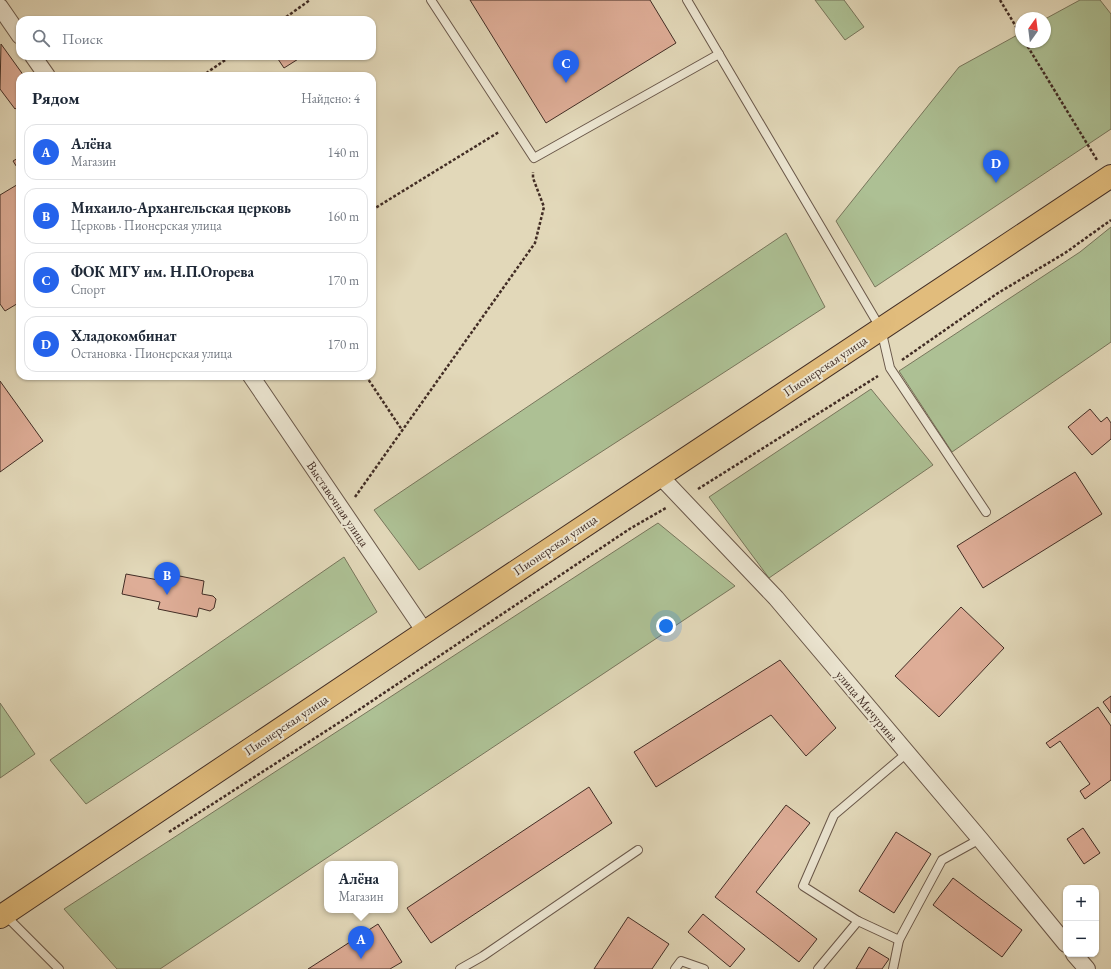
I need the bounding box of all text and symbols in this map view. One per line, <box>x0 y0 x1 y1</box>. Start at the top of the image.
north arrow <box>1015 12 1051 48</box>
search box <box>16 16 376 60</box>
icon: search <box>30 27 52 49</box>
text: Поиск <box>62 29 103 48</box>
pin: C <box>553 50 579 83</box>
text: Рядом <box>32 87 80 109</box>
text: Найдено: 4 <box>301 90 360 107</box>
text: Алёна <box>71 134 112 153</box>
text: A <box>41 144 51 161</box>
text: 140 m <box>328 144 359 161</box>
pin: D <box>983 150 1009 183</box>
text: Магазин <box>71 153 116 170</box>
text: Михаило-Архангельская церковь <box>71 198 291 217</box>
text: B <box>42 208 50 225</box>
text: 160 m <box>328 208 359 225</box>
text: Церковь · Пионерская улица <box>71 217 222 234</box>
text: ФОК МГУ им. Н.П.Огорева <box>71 262 254 281</box>
text: C <box>41 272 51 289</box>
text: 170 m <box>328 272 359 289</box>
text: Спорт <box>71 281 105 298</box>
text: Хладокомбинат <box>71 326 176 345</box>
street label: Пионерская улица <box>780 331 871 400</box>
text: D <box>41 336 51 353</box>
text: 170 m <box>328 336 359 353</box>
text: Остановка · Пионерская улица <box>71 345 232 362</box>
street label: Выставочная улица <box>303 458 373 551</box>
street label: Пионерская улица <box>510 510 601 579</box>
pin: B <box>154 562 180 595</box>
your location <box>656 616 676 636</box>
street label: улица Мичурина <box>832 667 903 746</box>
street label: Пионерская улица <box>241 690 332 759</box>
popup <box>324 861 398 913</box>
text: Алёна <box>339 869 379 888</box>
map controls <box>1063 885 1099 957</box>
button: + <box>1063 885 1099 921</box>
text: Магазин <box>339 888 383 905</box>
button: − <box>1063 921 1099 957</box>
pin: A <box>348 926 374 959</box>

